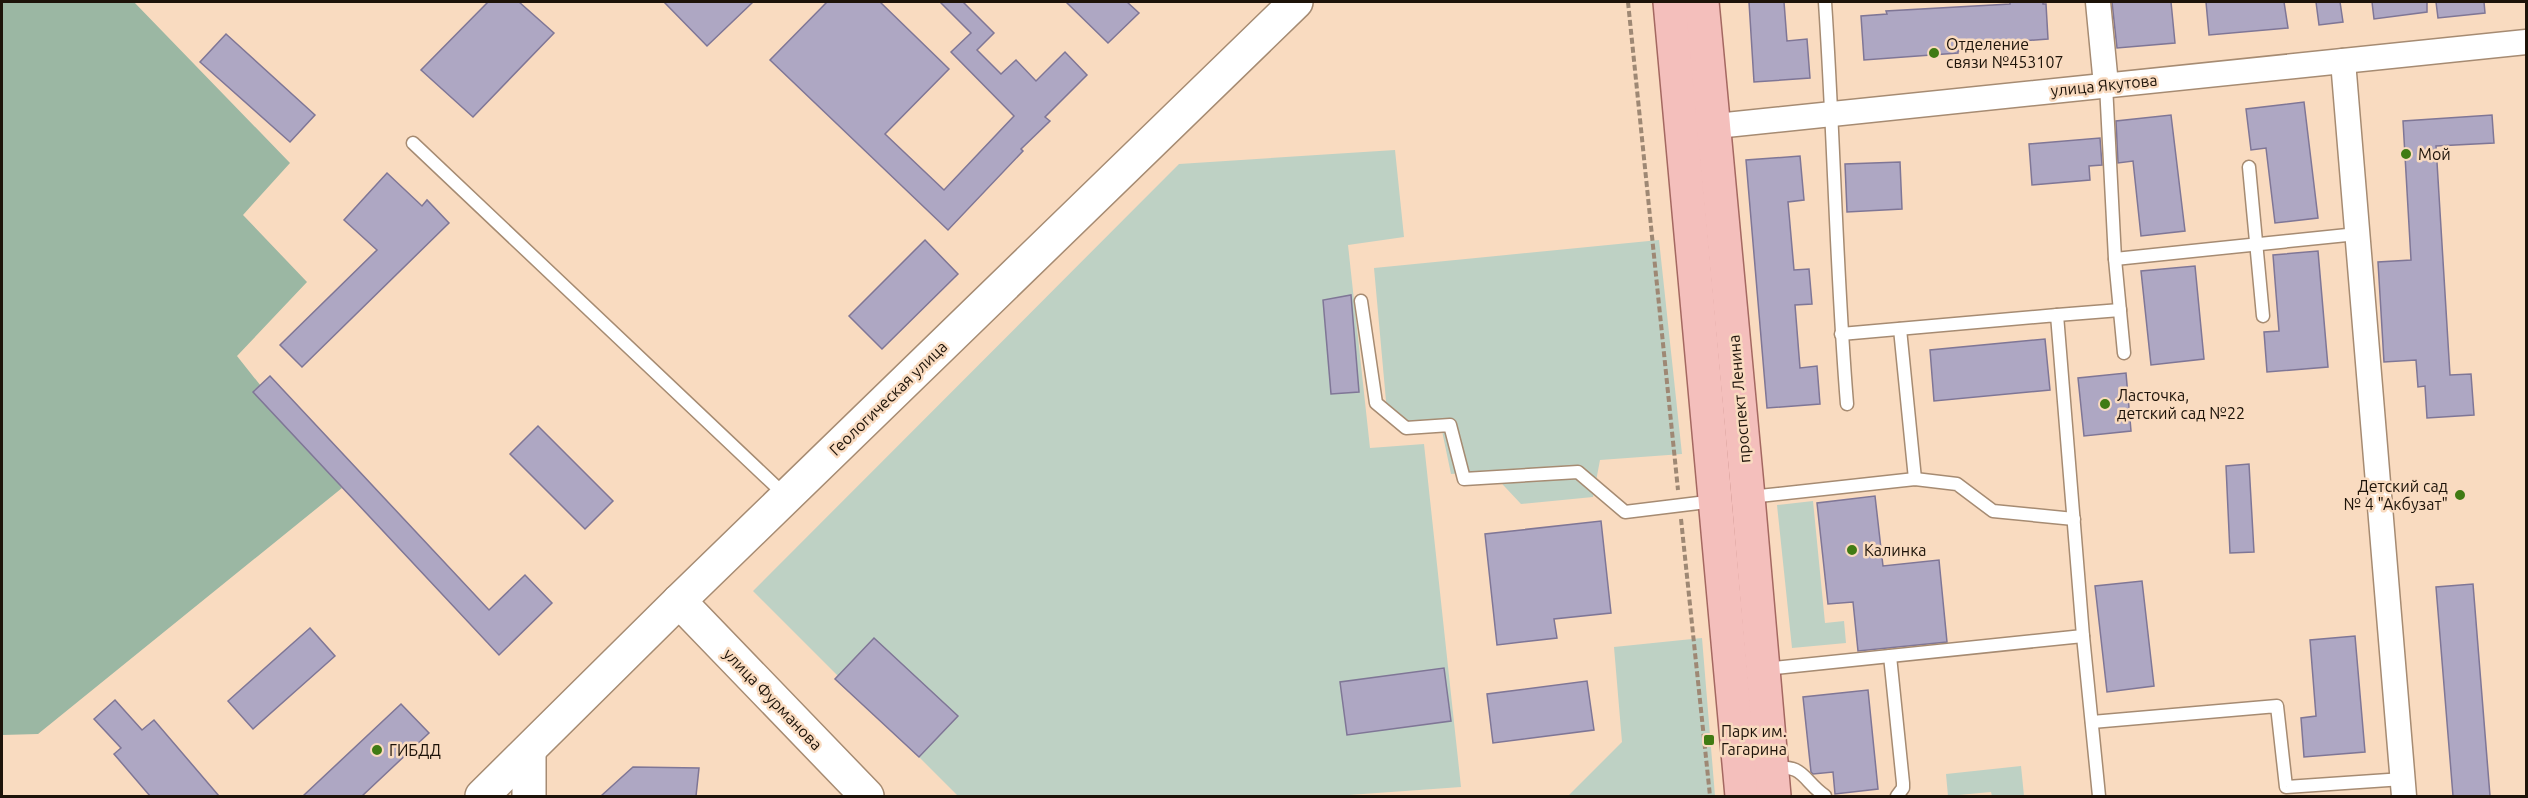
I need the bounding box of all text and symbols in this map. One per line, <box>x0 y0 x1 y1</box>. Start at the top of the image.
place label: Отделение связи №453107 <box>1946 35 2063 71</box>
marker: Отделение связи №453107 <box>1927 46 1941 60</box>
street label: улица Якутова <box>2050 70 2158 100</box>
place label: Мой <box>2418 145 2451 163</box>
marker: Мой <box>2399 147 2413 161</box>
street label: проспект Ленина <box>1724 334 1754 464</box>
street label: Геологическая улица <box>825 337 951 459</box>
place label: Ласточка, детский сад №22 <box>2117 386 2245 422</box>
marker: Ласточка, детский сад №22 <box>2098 397 2112 411</box>
place label: Детский сад № 4 "Акбузат" <box>2344 477 2448 513</box>
marker: Детский сад № 4 "Акбузат" <box>2453 488 2467 502</box>
place label: Калинка <box>1864 541 1927 559</box>
marker: Калинка <box>1845 543 1859 557</box>
street label: улица Фурманова <box>720 645 826 753</box>
place label: Парк им. Гагарина <box>1721 722 1787 758</box>
marker: Парк им. Гагарина <box>1702 733 1716 747</box>
place label: ГИБДД <box>389 741 441 759</box>
marker: ГИБДД <box>370 743 384 757</box>

